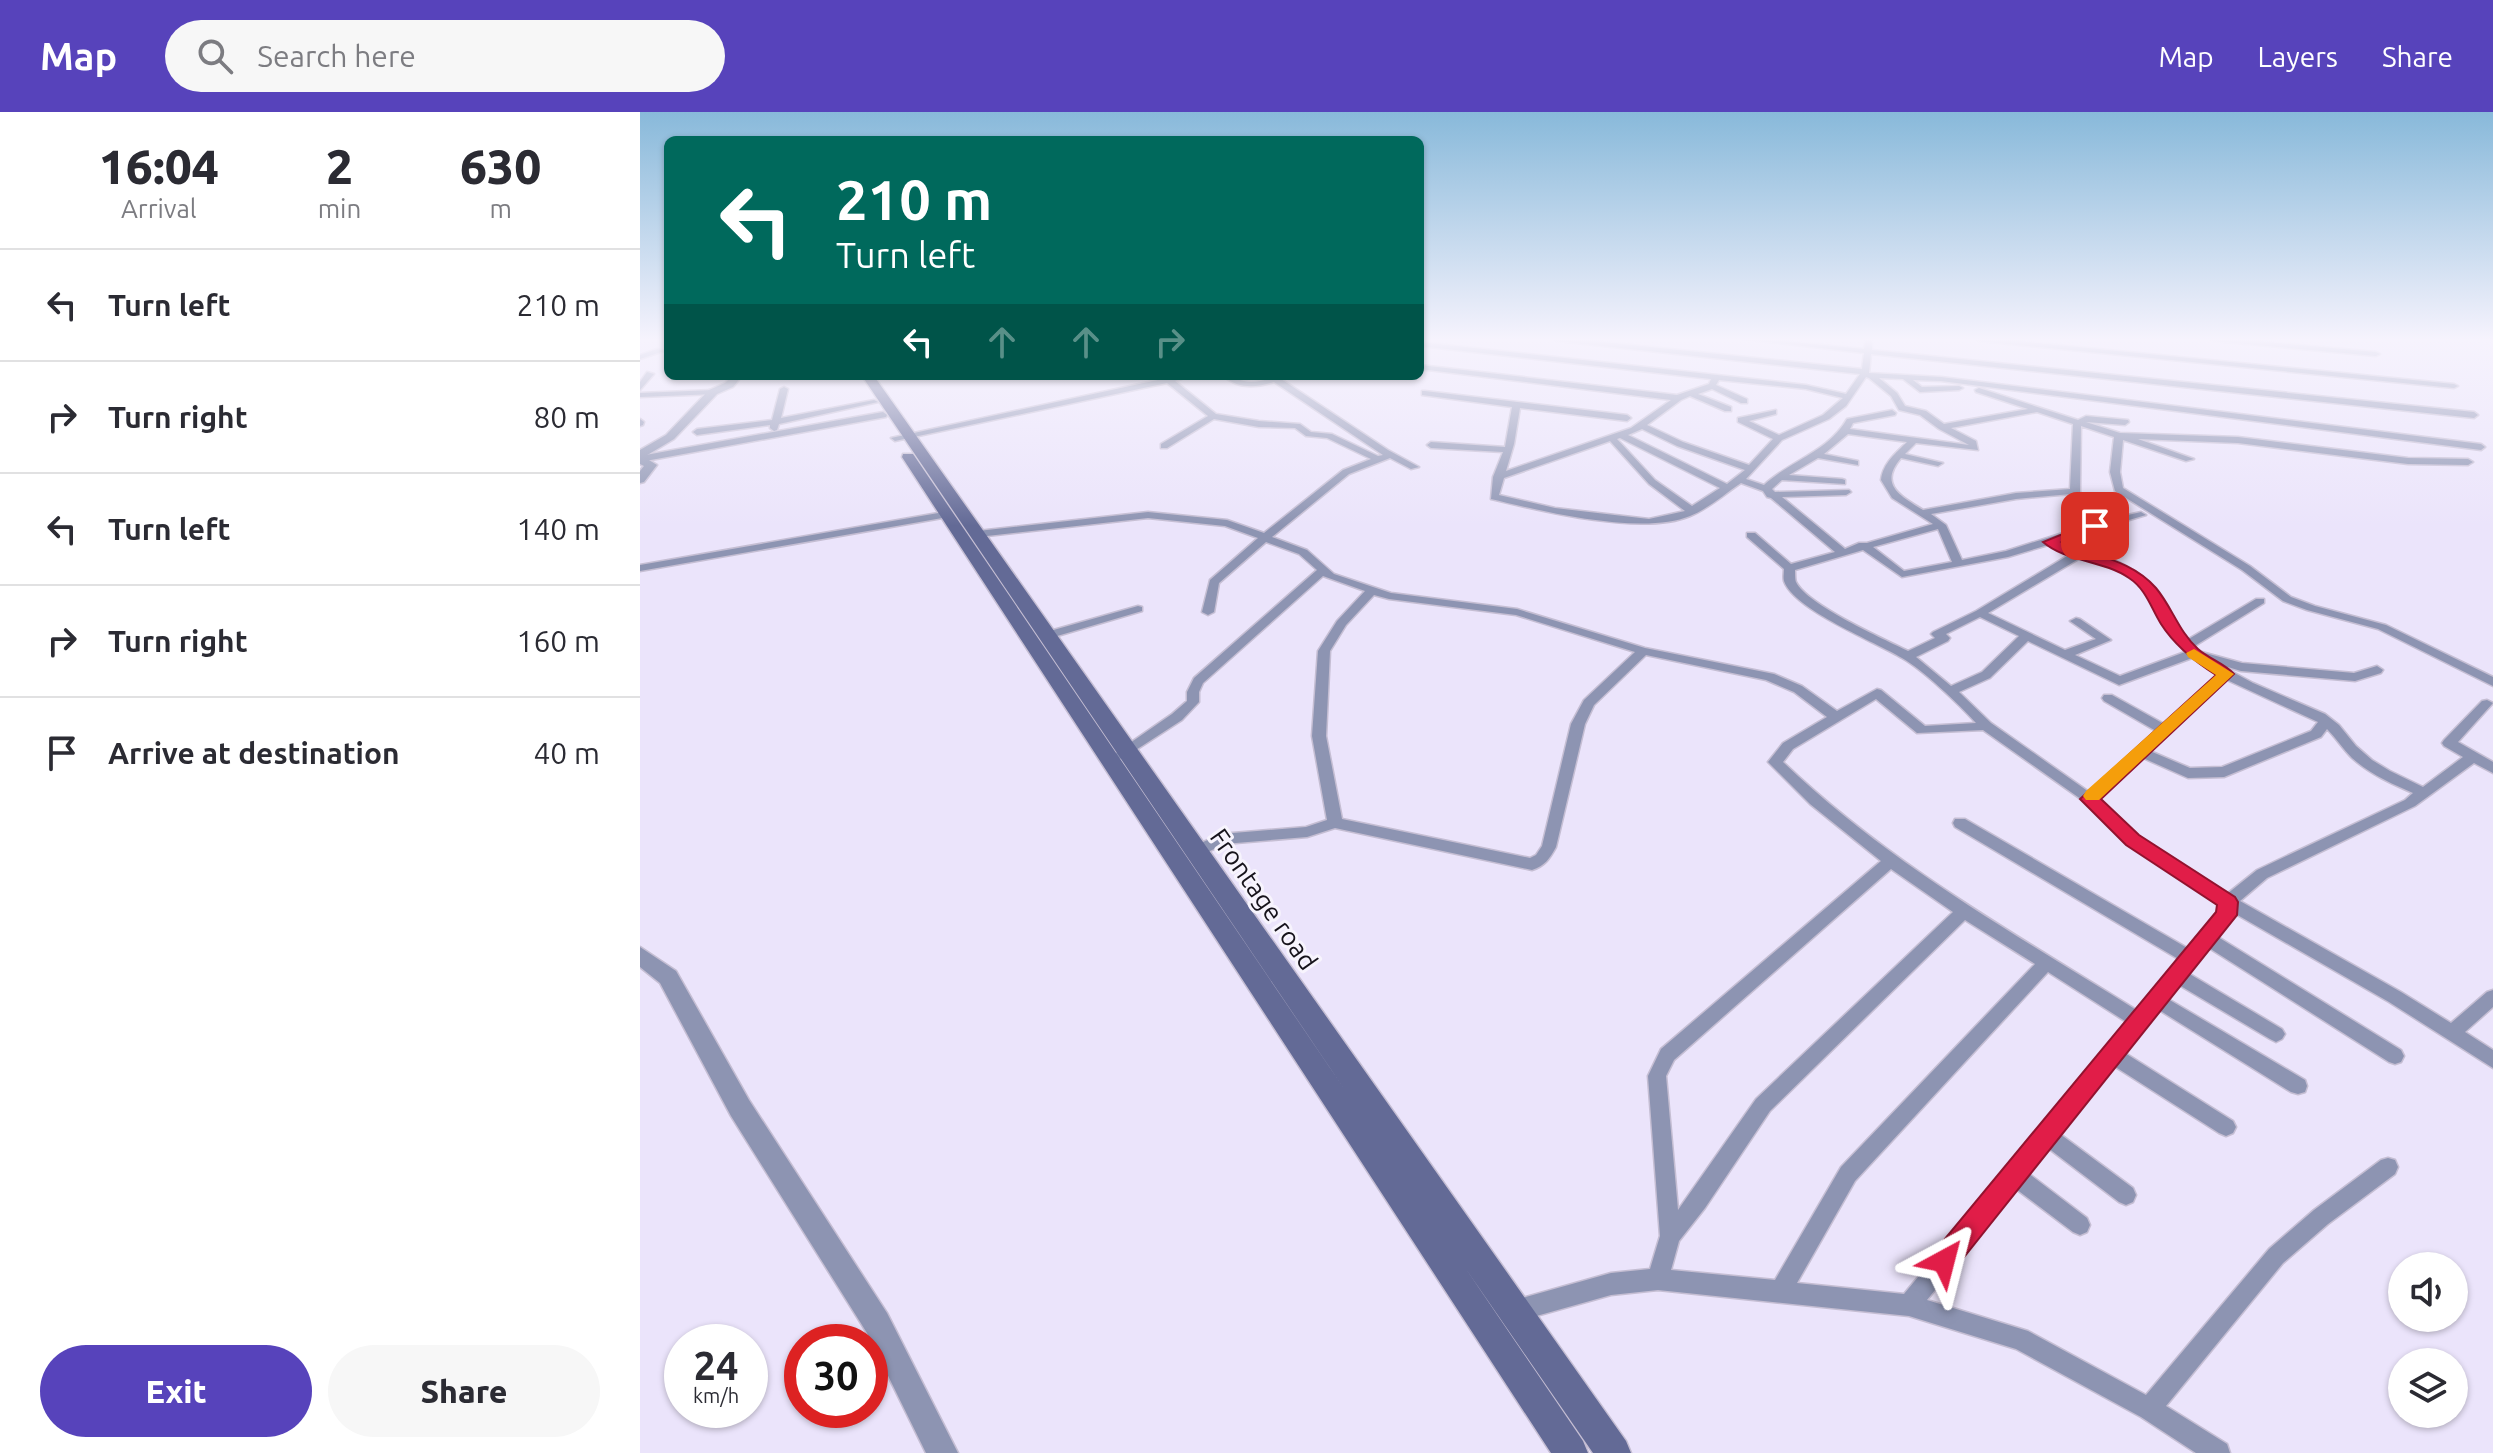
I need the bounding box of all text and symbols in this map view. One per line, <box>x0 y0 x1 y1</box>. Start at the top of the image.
search box <box>165 20 725 92</box>
icon: search <box>193 34 237 78</box>
text: Map <box>40 35 117 77</box>
text: Search here <box>257 39 416 73</box>
text: Map <box>2158 41 2214 72</box>
text: Layers <box>2258 41 2338 72</box>
text: Share <box>2382 41 2453 72</box>
text: 16:04 <box>99 139 219 193</box>
text: 2 <box>326 139 353 193</box>
text: 630 <box>460 139 541 193</box>
icon: left <box>704 168 808 272</box>
text: 210 m <box>836 168 992 231</box>
text: Arrival <box>121 194 197 223</box>
text: min <box>318 194 361 223</box>
text: m <box>489 194 512 223</box>
text: Turn left <box>836 234 975 275</box>
icon: left <box>40 283 84 327</box>
text: Turn left <box>108 288 230 322</box>
text: 210 m <box>516 288 600 322</box>
icon: left <box>896 320 940 364</box>
icon: ahead <box>980 320 1024 364</box>
icon: ahead <box>1064 320 1108 364</box>
icon: right <box>1148 320 1192 364</box>
icon: right <box>40 395 84 439</box>
text: Turn right <box>108 400 248 434</box>
text: 80 m <box>533 400 600 434</box>
pin <box>2061 492 2129 560</box>
icon: arrive <box>2073 504 2117 548</box>
icon: left <box>40 507 84 551</box>
text: Turn left <box>108 512 230 546</box>
text: 140 m <box>516 512 600 546</box>
icon: right <box>40 619 84 663</box>
text: Turn right <box>108 624 248 658</box>
text: 160 m <box>516 624 600 658</box>
icon: arrive <box>40 731 84 775</box>
text: Arrive at destination <box>108 736 400 770</box>
text: 40 m <box>533 736 600 770</box>
street label: Frontage road <box>1205 823 1323 975</box>
position arrow <box>1902 1219 1986 1303</box>
map controls <box>2388 1252 2468 1428</box>
button: sound <box>2388 1252 2468 1332</box>
speed limit sign: 30 <box>784 1324 888 1428</box>
text: 24 <box>693 1343 739 1388</box>
button: Exit <box>40 1345 312 1437</box>
button: Share <box>328 1345 600 1437</box>
button: layers <box>2388 1348 2468 1428</box>
text: km/h <box>693 1384 739 1407</box>

